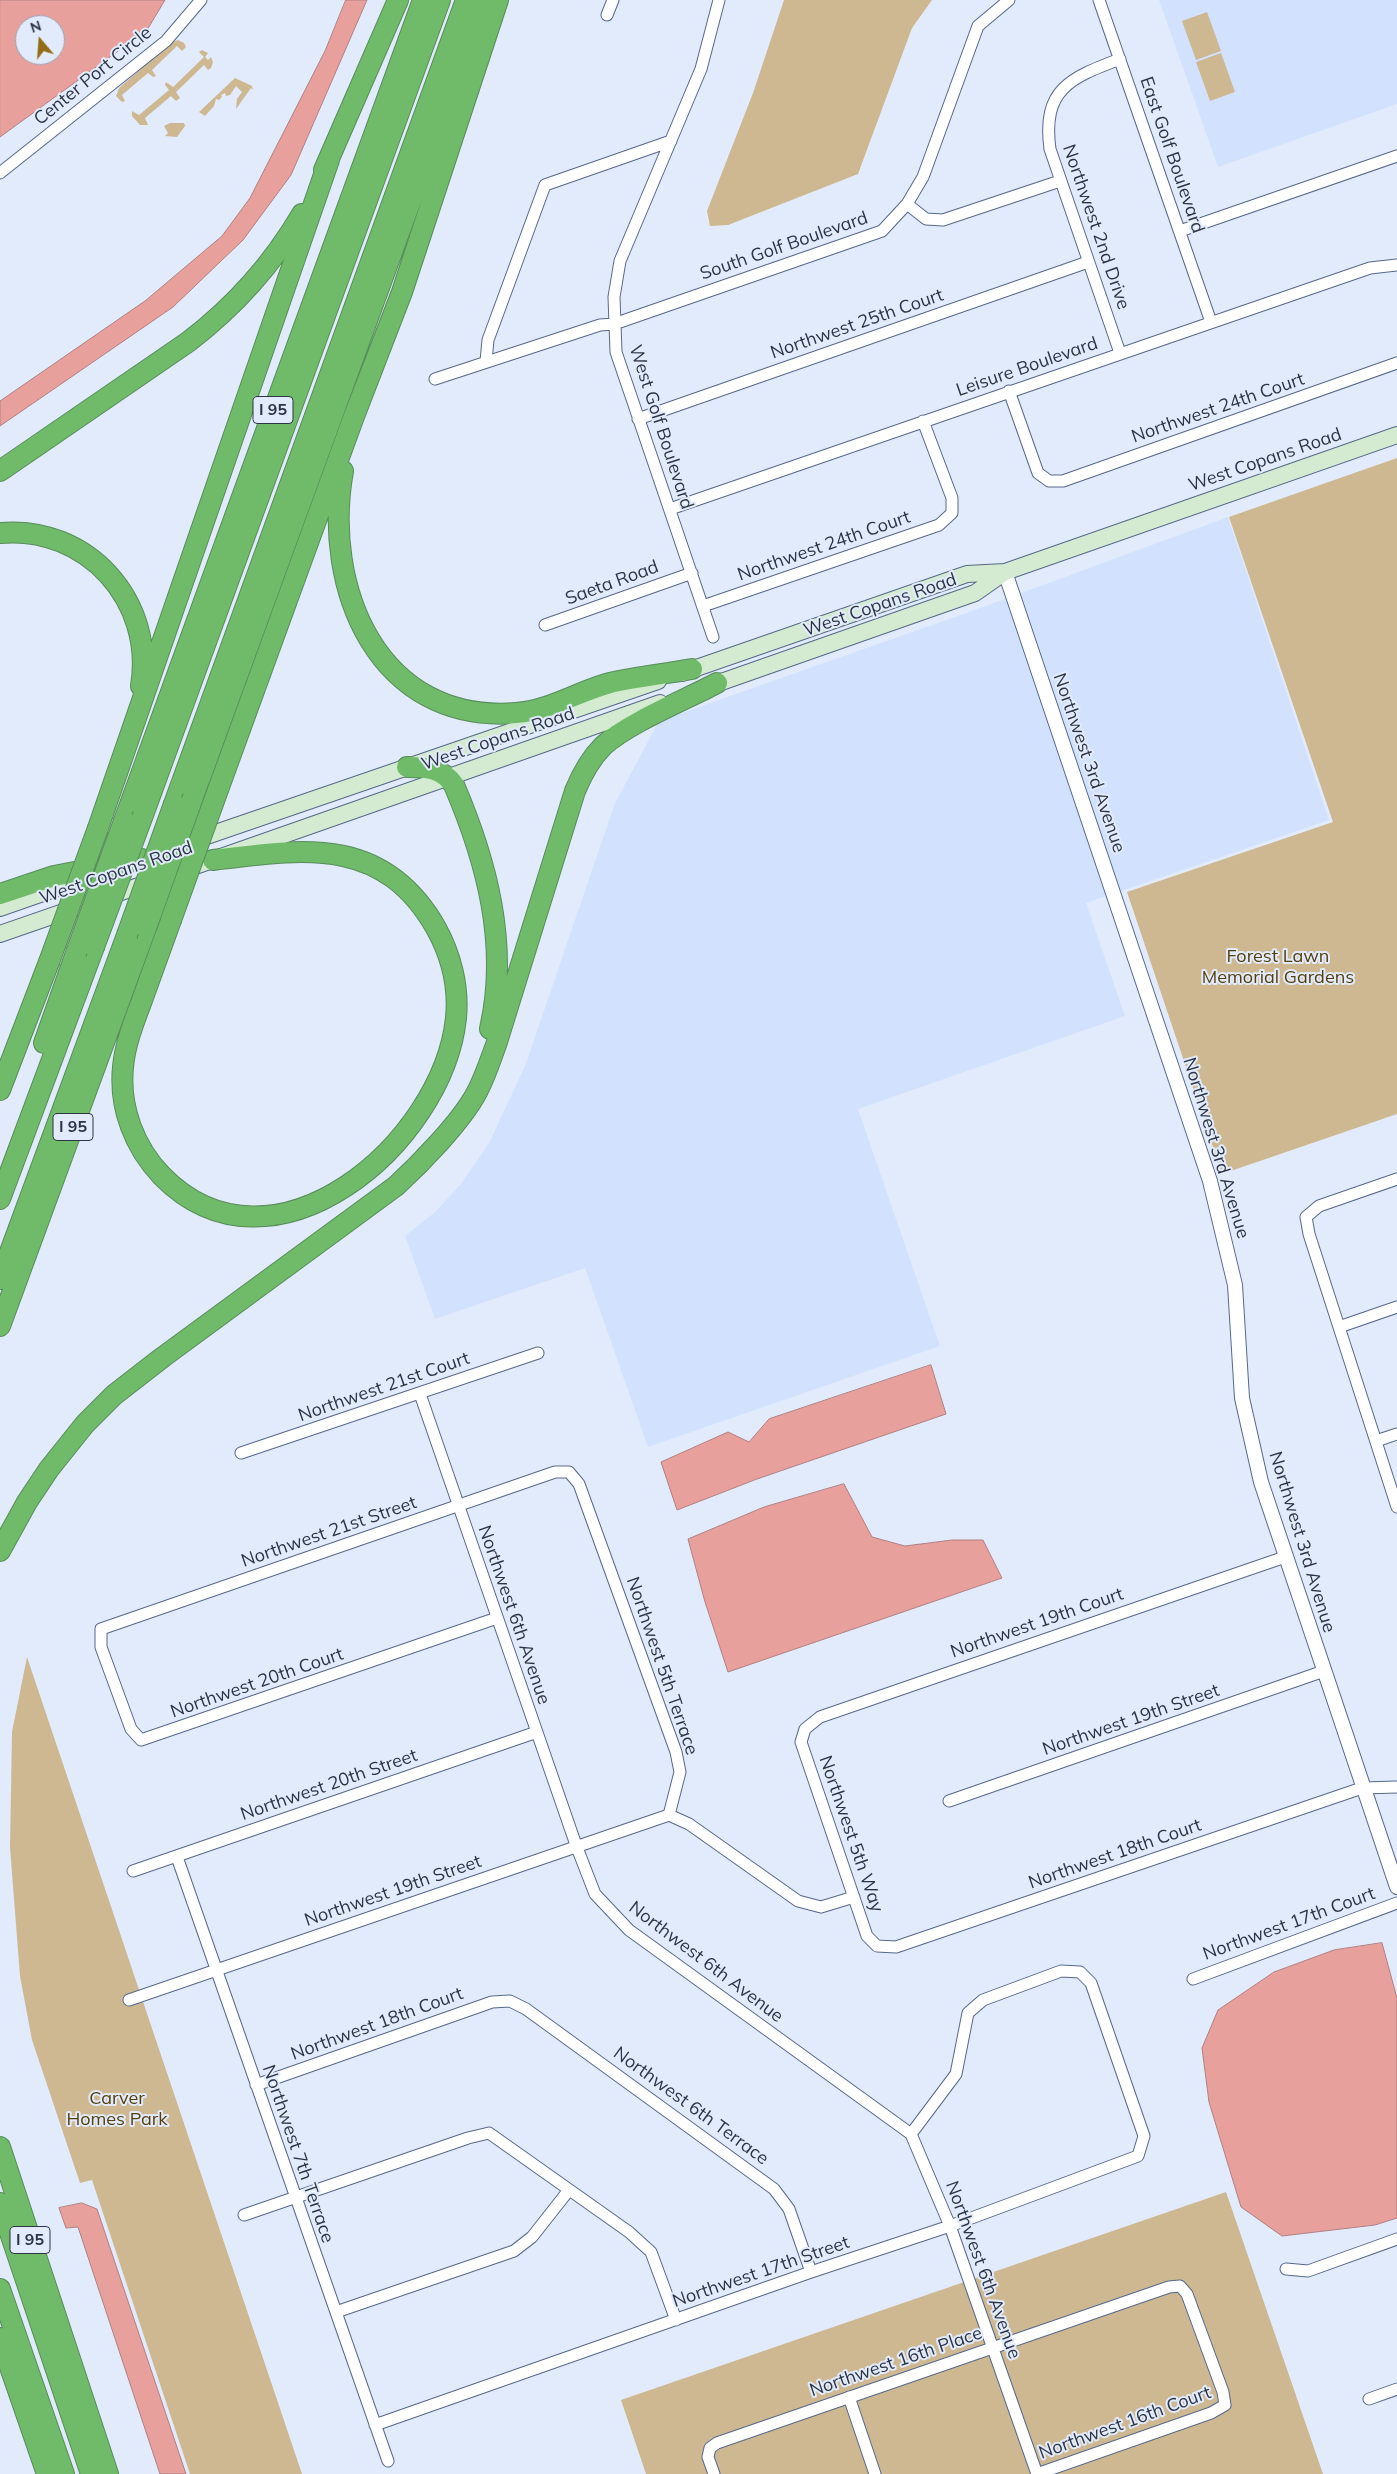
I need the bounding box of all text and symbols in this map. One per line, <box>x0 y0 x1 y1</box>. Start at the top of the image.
north arrow <box>15 15 65 65</box>
text: N <box>28 16 43 37</box>
street label: Center Port Circle <box>30 22 156 130</box>
street label: East Golf Boulevard <box>1135 74 1209 236</box>
street label: Northwest 2nd Drive <box>1058 142 1134 312</box>
street label: South Golf Boulevard <box>697 207 871 285</box>
street label: Northwest 25th Court <box>768 284 946 364</box>
street label: Leisure Boulevard <box>953 333 1101 401</box>
street label: West Golf Boulevard <box>624 342 698 512</box>
street label: Northwest 24th Court <box>1129 368 1307 448</box>
road number: I 95 <box>253 396 293 424</box>
street label: West Copans Road <box>1186 424 1344 496</box>
street label: Northwest 24th Court <box>735 506 913 586</box>
street label: Saeta Road <box>562 556 662 610</box>
street label: West Copans Road <box>801 569 959 641</box>
street label: Northwest 3rd Avenue <box>1048 671 1130 855</box>
street label: West Copans Road <box>419 703 577 775</box>
street label: West Copans Road <box>37 837 195 909</box>
park label: Forest Lawn Memorial Gardens <box>1202 946 1354 989</box>
street label: Northwest 3rd Avenue <box>1178 1055 1254 1241</box>
road number: I 95 <box>53 1114 93 1140</box>
street label: Northwest 21st Court <box>296 1348 472 1426</box>
street label: Northwest 3rd Avenue <box>1264 1449 1340 1635</box>
street label: Northwest 21st Street <box>239 1492 419 1572</box>
street label: Northwest 6th Avenue <box>473 1523 555 1707</box>
street label: Northwest 5th Terrace <box>621 1574 703 1758</box>
street label: Northwest 19th Court <box>948 1583 1126 1663</box>
street label: Northwest 20th Court <box>168 1643 346 1723</box>
street label: Northwest 19th Street <box>1040 1680 1222 1760</box>
street label: Northwest 20th Street <box>238 1745 420 1825</box>
street label: Northwest 5th Way <box>814 1753 888 1915</box>
street label: Northwest 18th Court <box>1026 1814 1204 1894</box>
street label: Northwest 19th Street <box>302 1851 484 1931</box>
street label: Northwest 17th Court <box>1200 1883 1378 1965</box>
street label: Northwest 6th Avenue <box>625 1897 787 2027</box>
street label: Northwest 18th Court <box>288 1983 466 2065</box>
street label: Northwest 6th Terrace <box>609 2042 773 2170</box>
street label: Northwest 7th Terrace <box>257 2062 339 2246</box>
park label: Carver Homes Park <box>66 2088 168 2130</box>
street label: Northwest 6th Avenue <box>941 2178 1025 2362</box>
road number: I 95 <box>10 2226 50 2254</box>
street label: Northwest 17th Street <box>670 2232 852 2312</box>
street label: Northwest 16th Place <box>807 2322 985 2402</box>
street label: Northwest 16th Court <box>1036 2382 1214 2464</box>

